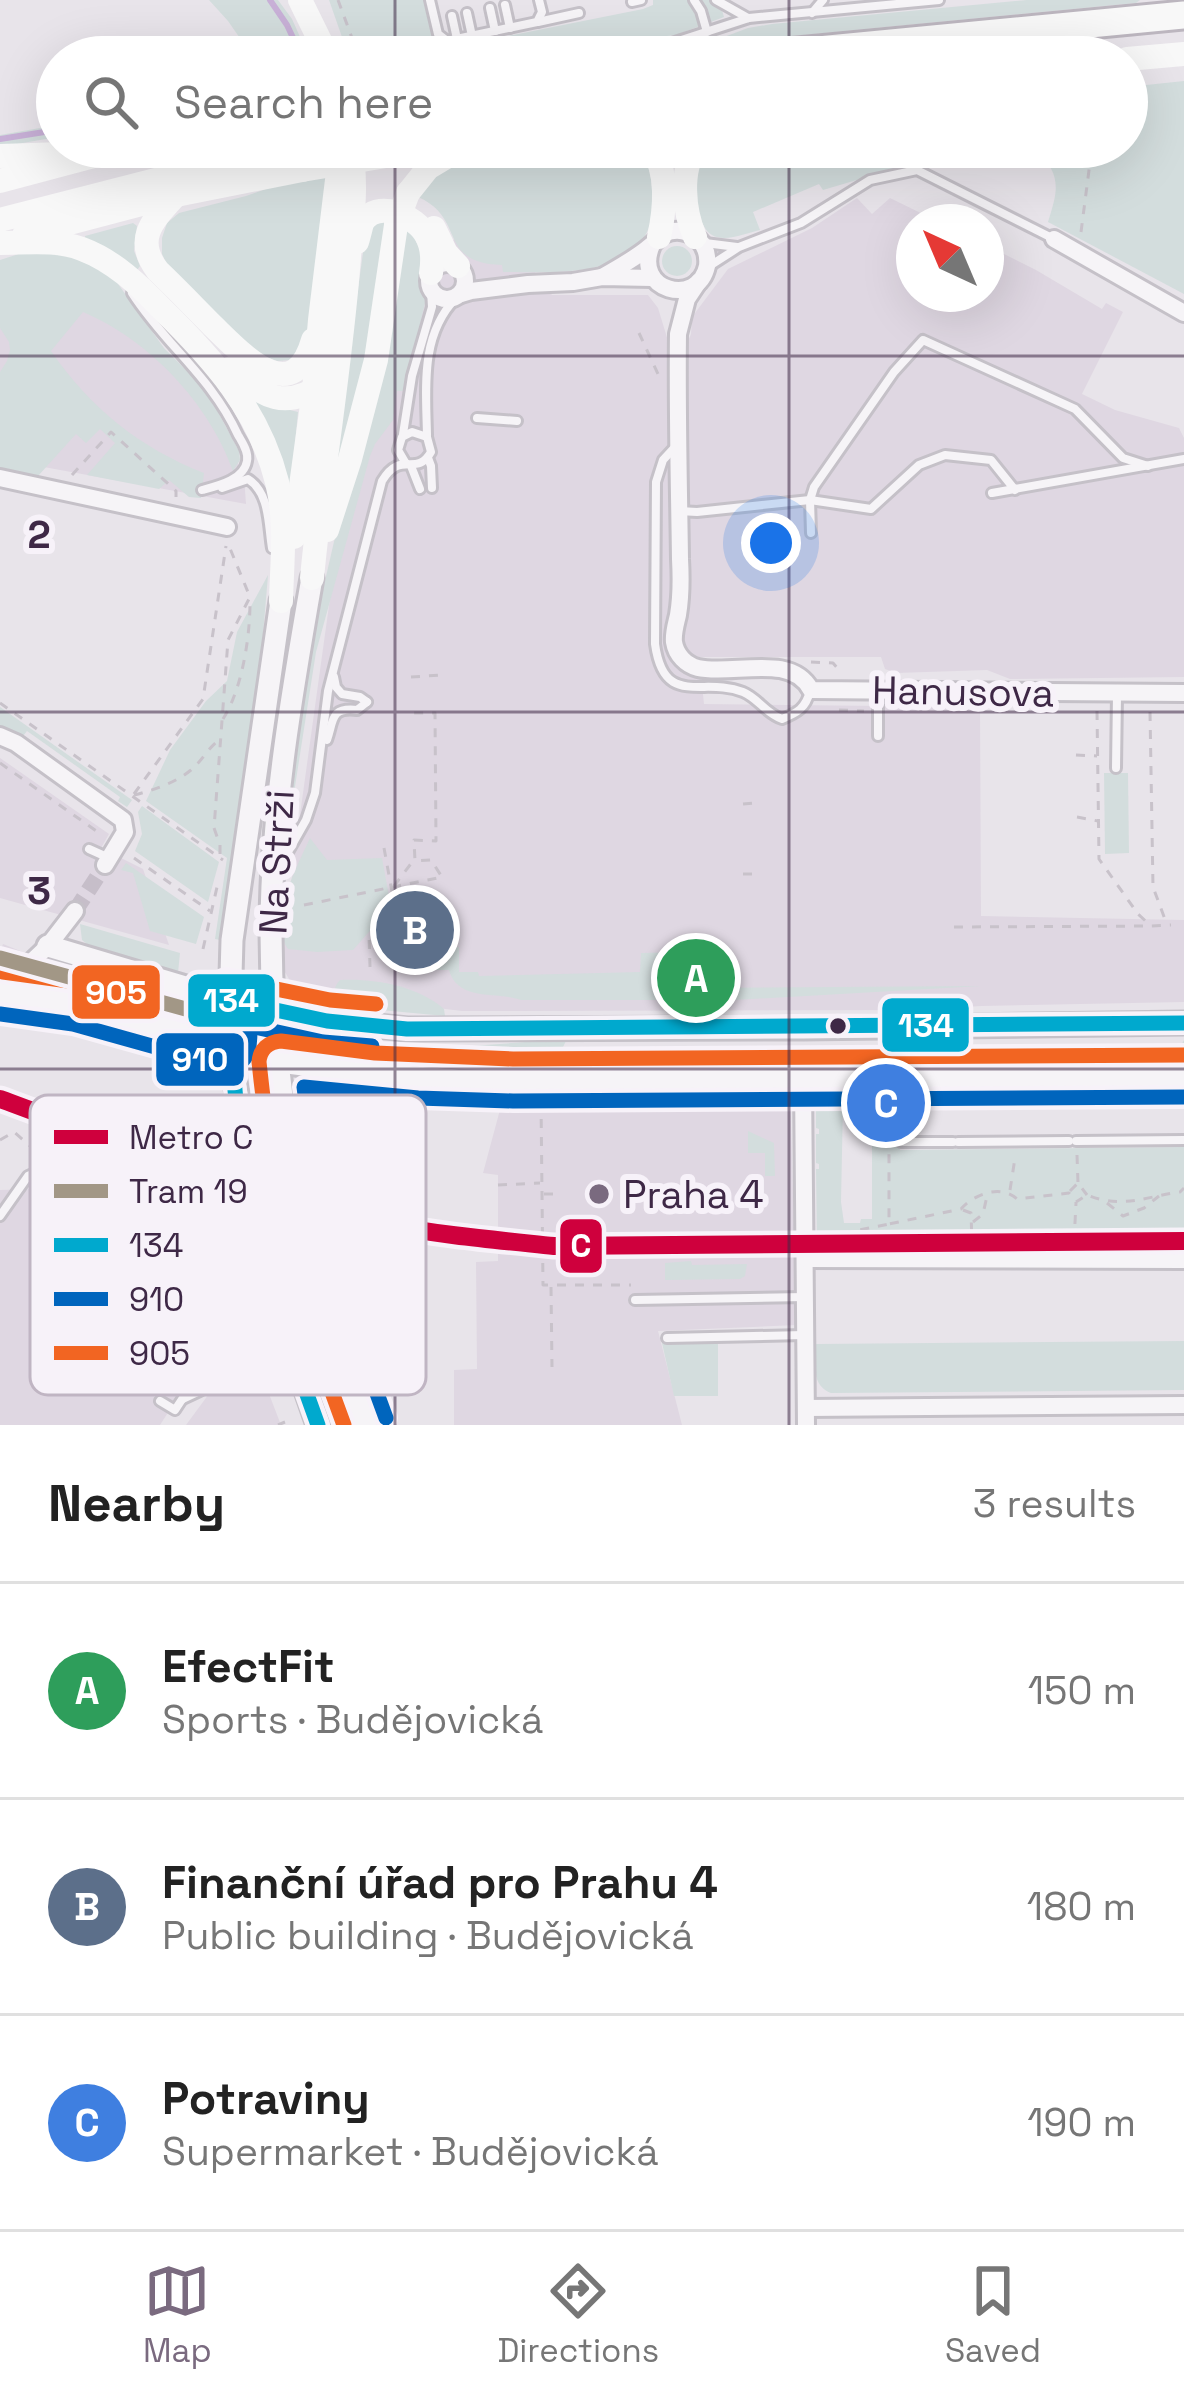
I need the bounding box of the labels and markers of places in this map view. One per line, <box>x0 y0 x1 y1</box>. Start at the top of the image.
pin: B <box>376 885 454 975</box>
pin: A <box>657 933 735 1023</box>
unlabelled marker <box>827 1015 849 1037</box>
pin: C <box>847 1058 925 1148</box>
place label: Praha 4 <box>623 1170 764 1219</box>
marker: Praha 4 <box>586 1181 612 1207</box>

